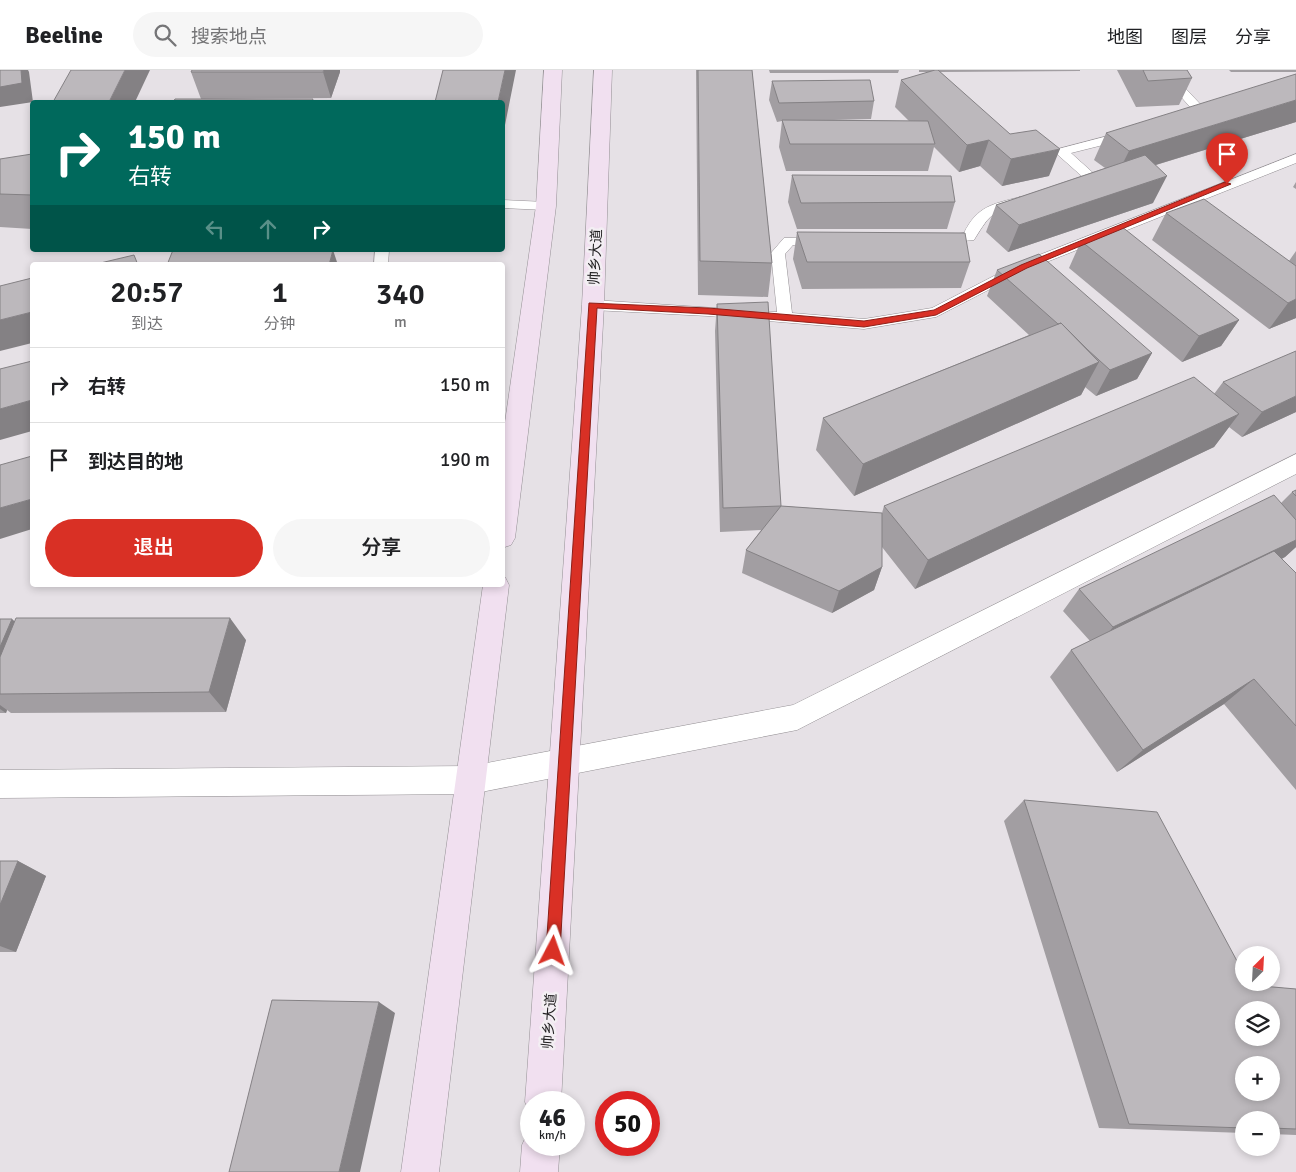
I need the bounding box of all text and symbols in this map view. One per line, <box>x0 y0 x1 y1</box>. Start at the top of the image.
search box <box>133 12 483 57</box>
text: Beeline <box>25 20 103 50</box>
icon: search <box>151 21 179 49</box>
text: 搜索地点 <box>191 25 267 49</box>
text: 地图 <box>1107 26 1143 48</box>
text: 图层 <box>1171 26 1207 48</box>
text: 分享 <box>1235 26 1271 48</box>
text: 150 m <box>128 115 221 158</box>
icon: right <box>45 120 110 185</box>
pin <box>1206 133 1248 184</box>
icon: arrive <box>1213 140 1241 168</box>
text: 右转 <box>128 163 172 190</box>
icon: left <box>201 215 229 243</box>
icon: ahead <box>254 215 282 243</box>
icon: right <box>307 215 335 243</box>
street label: 帅乡大道 <box>586 229 605 285</box>
text: 20:57 <box>110 274 184 311</box>
text: 1 <box>272 274 288 311</box>
text: 340 <box>376 276 425 313</box>
text: m <box>394 312 407 332</box>
text: 到达 <box>131 314 163 334</box>
text: 分钟 <box>264 314 296 334</box>
icon: right <box>45 371 73 399</box>
text: 150 m <box>440 373 490 397</box>
text: 右转 <box>88 375 126 399</box>
icon: arrive <box>45 446 73 474</box>
text: 190 m <box>440 448 490 472</box>
text: 到达目的地 <box>88 450 183 474</box>
button: 退出 <box>45 519 263 577</box>
button: 分享 <box>273 519 490 577</box>
position arrow <box>526 924 578 976</box>
north arrow <box>1235 946 1280 991</box>
map controls <box>1235 946 1280 1156</box>
street label: 帅乡大道 <box>539 993 560 1050</box>
button: layers <box>1235 1001 1280 1046</box>
button: + <box>1235 1056 1280 1101</box>
speed limit sign: 50 <box>595 1091 660 1156</box>
text: 46 <box>539 1102 566 1133</box>
button: − <box>1235 1111 1280 1156</box>
text: km/h <box>539 1128 566 1143</box>

